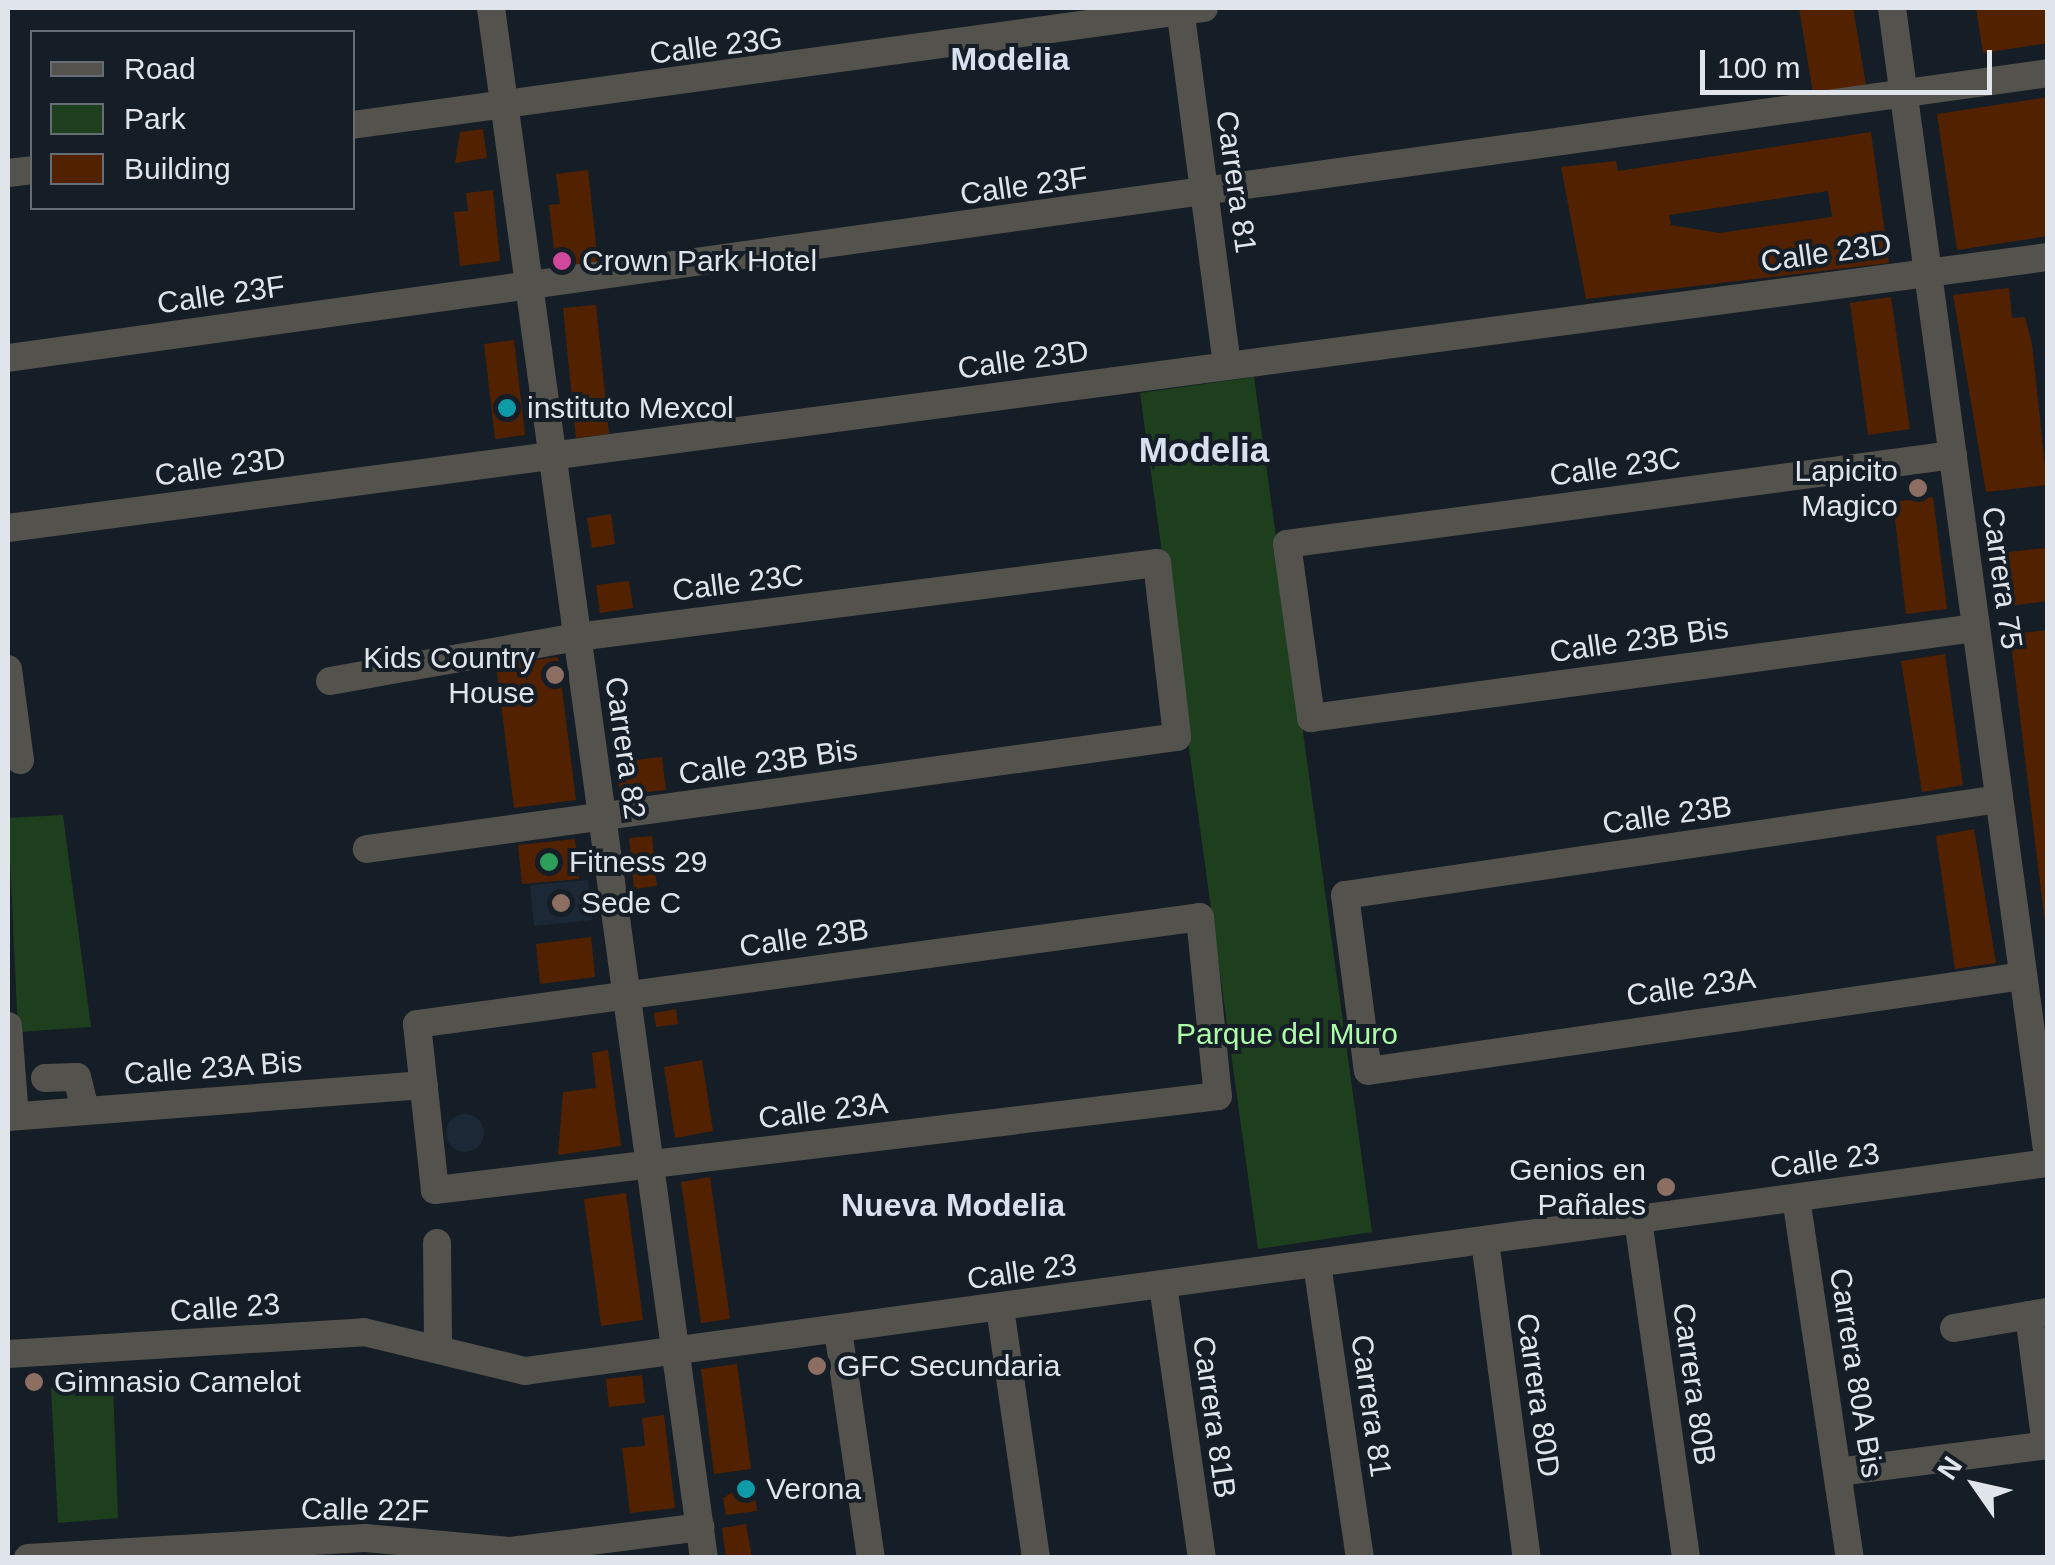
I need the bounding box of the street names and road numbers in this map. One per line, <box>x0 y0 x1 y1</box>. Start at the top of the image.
street label: Calle 23G <box>648 20 784 72</box>
street label: Carrera 81 <box>1208 108 1264 256</box>
street label: Calle 23F <box>958 159 1090 213</box>
street label: Calle 23D <box>1758 226 1894 280</box>
street label: Calle 23F <box>155 268 287 322</box>
street label: Calle 23D <box>955 333 1091 387</box>
street label: Calle 23D <box>152 440 288 494</box>
street label: Calle 23C <box>1547 440 1683 494</box>
street label: Carrera 75 <box>1974 504 2030 652</box>
street label: Calle 23C <box>670 557 806 609</box>
street label: Calle 23B Bis <box>1547 610 1731 670</box>
street label: Carrera 82 <box>597 674 653 822</box>
street label: Calle 23B Bis <box>676 732 860 792</box>
street label: Calle 23B <box>1600 788 1734 842</box>
street label: Calle 23B <box>737 911 871 965</box>
street label: Calle 23A <box>1624 960 1758 1014</box>
street label: Calle 23A Bis <box>122 1044 304 1092</box>
street label: Calle 23A <box>756 1085 890 1137</box>
street label: Calle 23 <box>1768 1136 1882 1186</box>
street label: Calle 23 <box>965 1247 1079 1297</box>
street label: Carrera 80A Bis <box>1822 1265 1890 1481</box>
street label: Calle 23 <box>169 1286 281 1330</box>
street label: Carrera 80B <box>1665 1301 1723 1467</box>
street label: Carrera 80D <box>1509 1311 1567 1479</box>
street label: Carrera 81 <box>1343 1332 1399 1480</box>
street label: Carrera 81B <box>1185 1334 1243 1500</box>
street label: Calle 22F <box>300 1491 430 1529</box>

